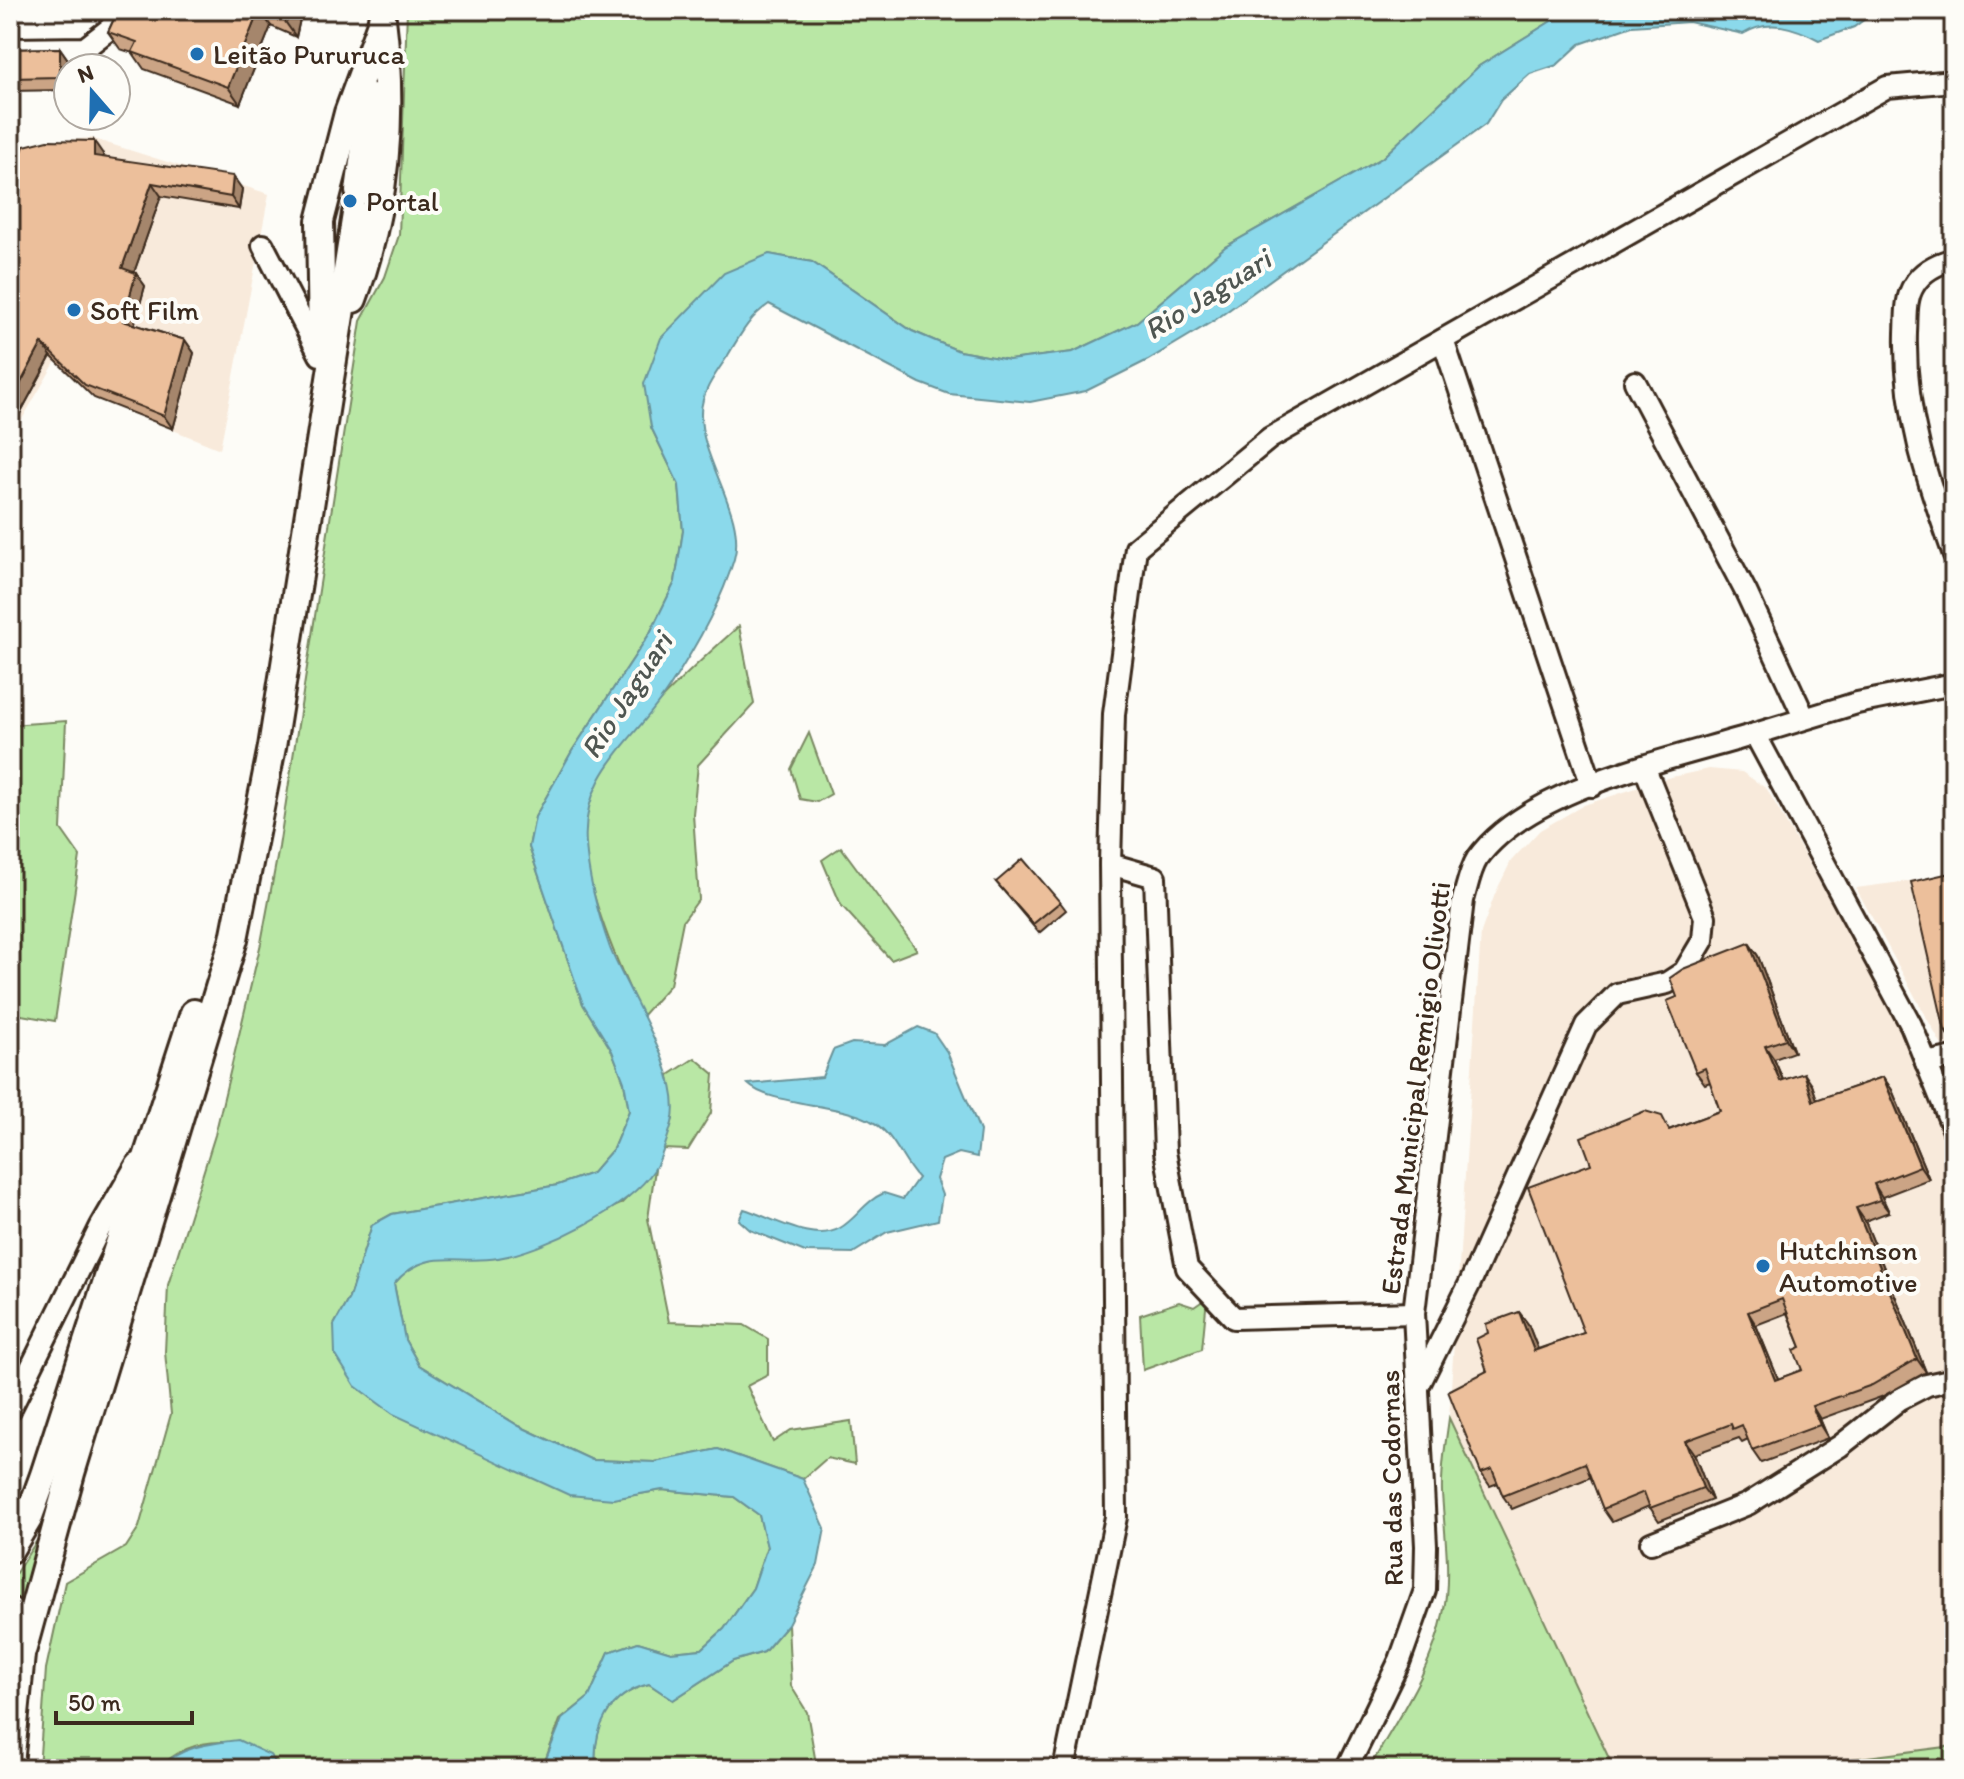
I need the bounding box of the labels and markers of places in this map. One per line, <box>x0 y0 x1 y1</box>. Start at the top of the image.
place label: Leitão Pururuca <box>213 37 405 71</box>
marker: Leitão Pururuca <box>188 45 206 63</box>
place label: Portal <box>366 184 439 218</box>
marker: Portal <box>341 192 359 210</box>
place label: Soft Film <box>90 293 200 327</box>
marker: Soft Film <box>65 301 83 319</box>
place label: Hutchinson Automotive <box>1779 1233 1918 1299</box>
marker: Hutchinson Automotive <box>1754 1257 1772 1275</box>

